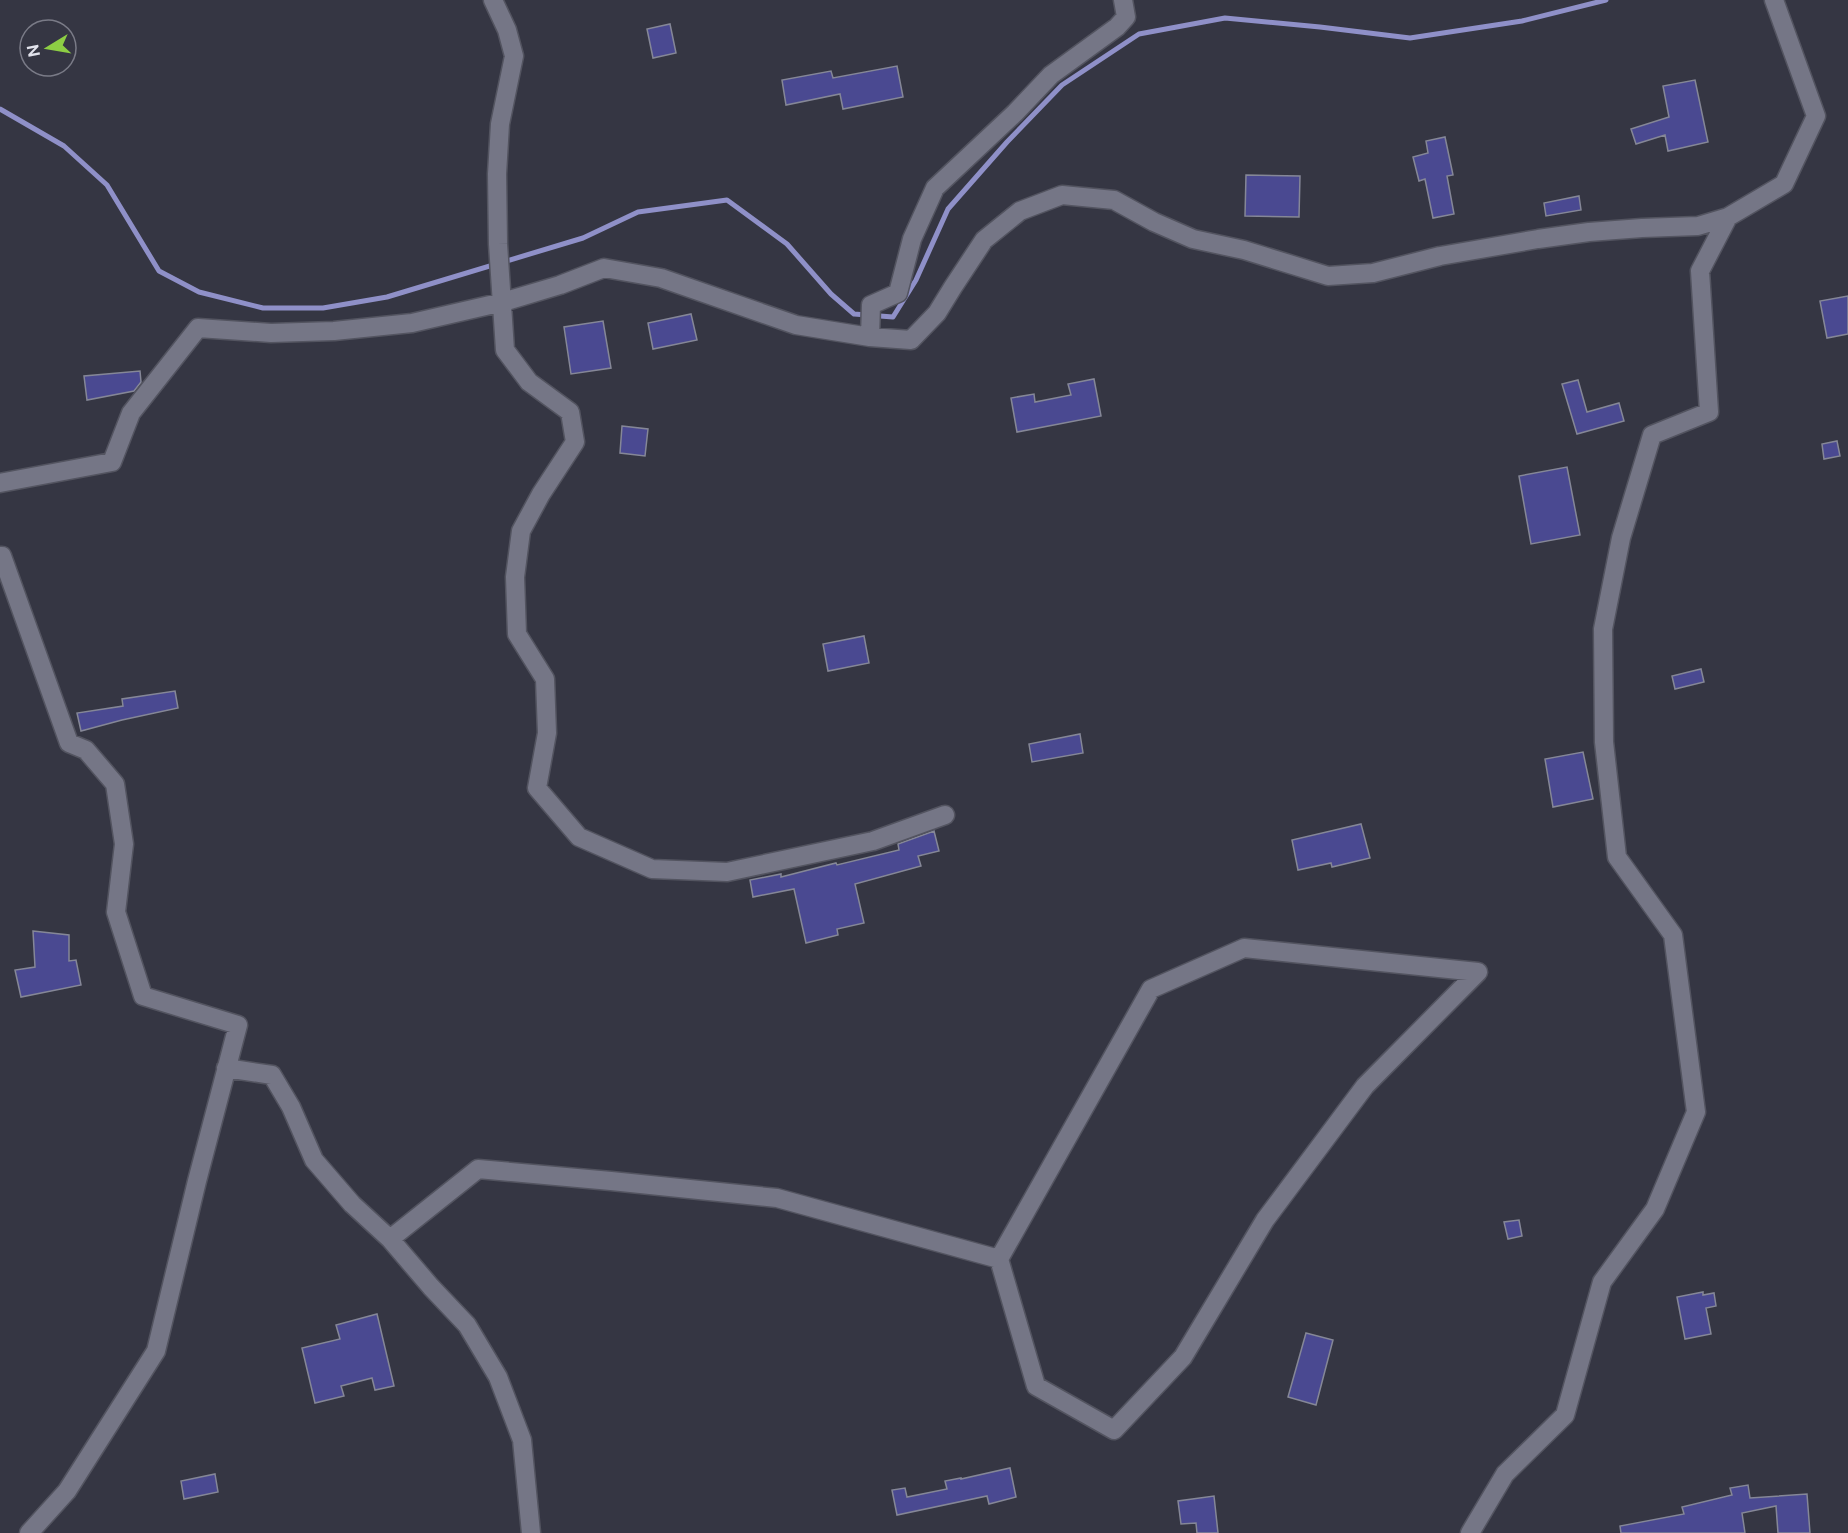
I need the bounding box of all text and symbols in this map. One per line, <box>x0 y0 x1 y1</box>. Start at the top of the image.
north arrow <box>18 18 78 78</box>
text: N <box>23 43 44 59</box>

